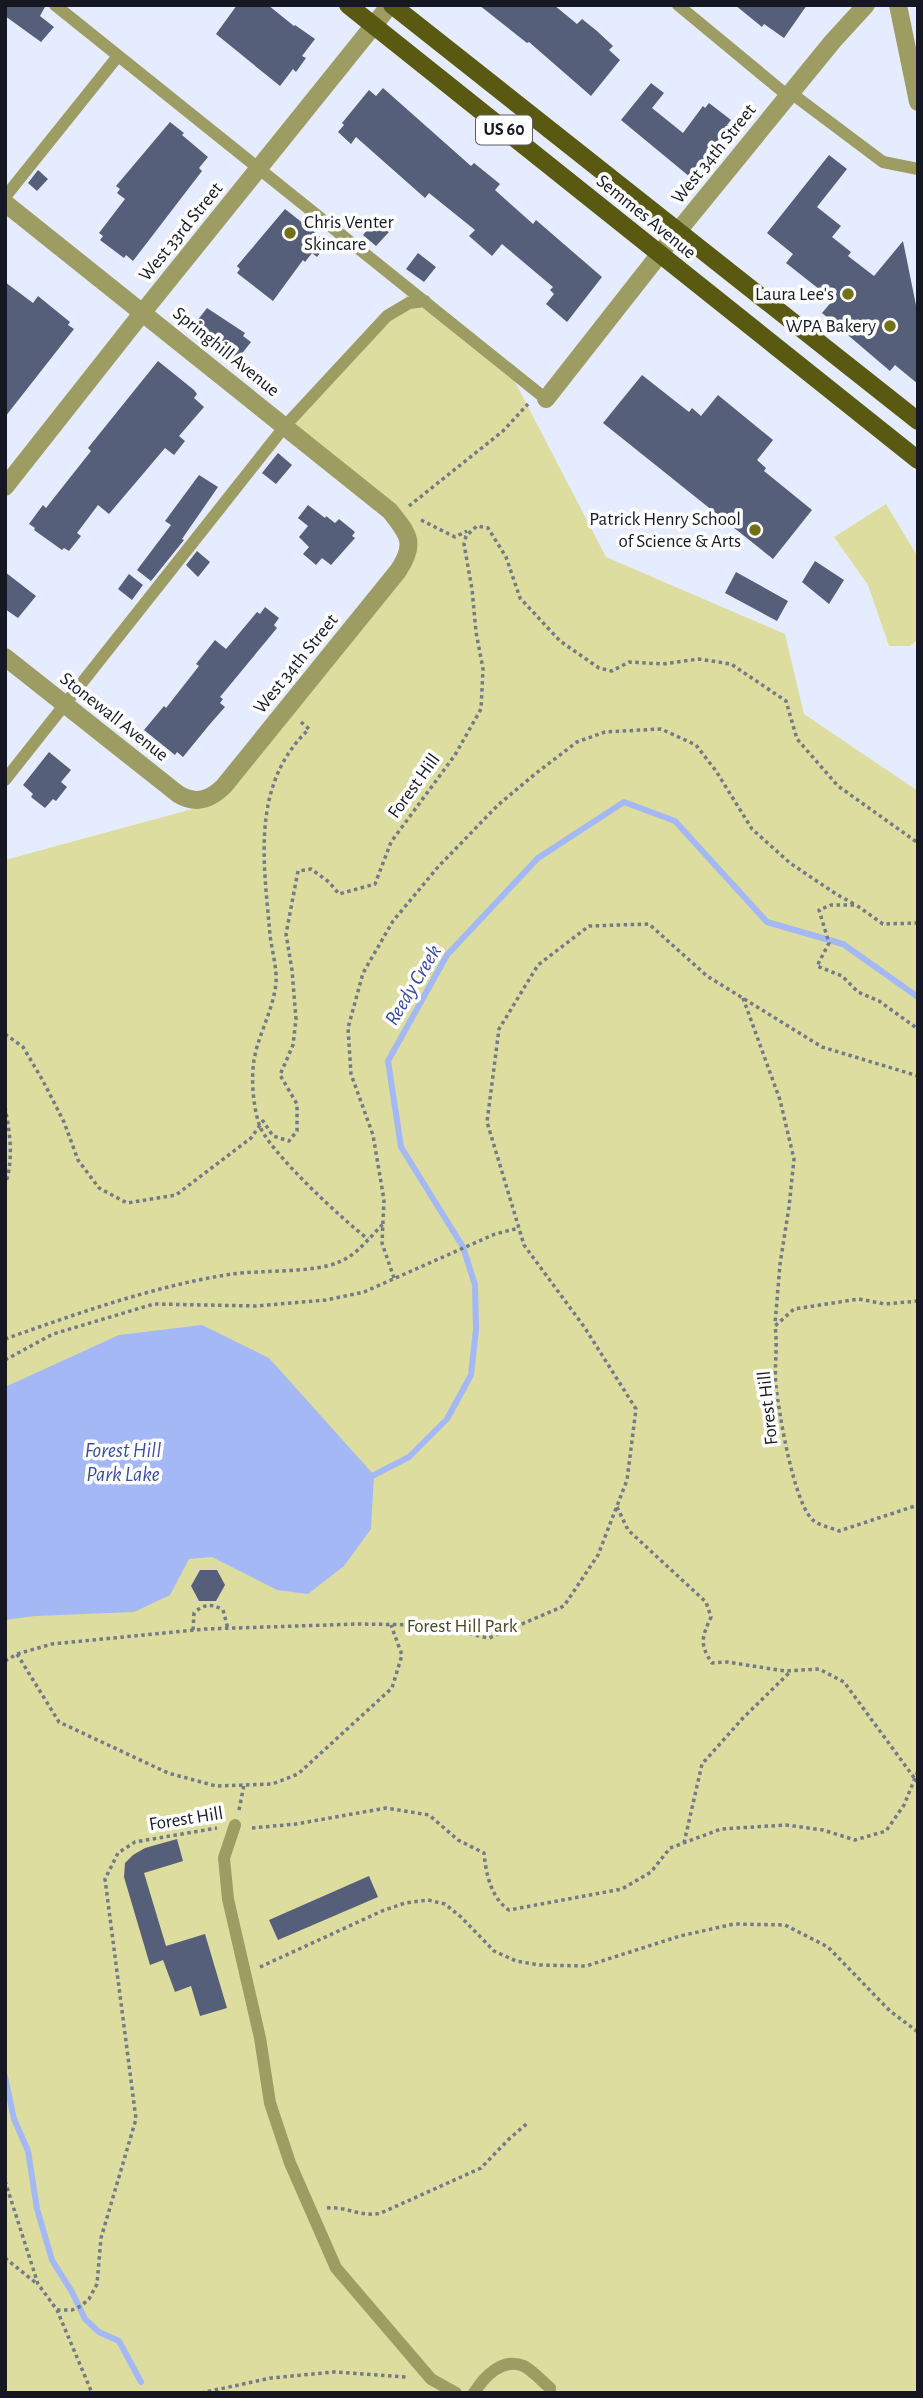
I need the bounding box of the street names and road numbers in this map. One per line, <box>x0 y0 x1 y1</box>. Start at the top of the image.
street label: West 34th Street <box>668 101 760 207</box>
road number: US 60 <box>476 116 532 145</box>
street label: Semmes Avenue <box>593 171 699 263</box>
street label: West 33rd Street <box>136 179 226 285</box>
street label: Springhill Avenue <box>169 304 283 400</box>
street label: West 34th Street <box>250 611 342 717</box>
street label: Stonewall Avenue <box>56 669 172 765</box>
street label: Forest Hill <box>384 750 444 822</box>
street label: Forest Hill <box>755 1370 781 1446</box>
street label: Forest Hill <box>148 1804 224 1834</box>

